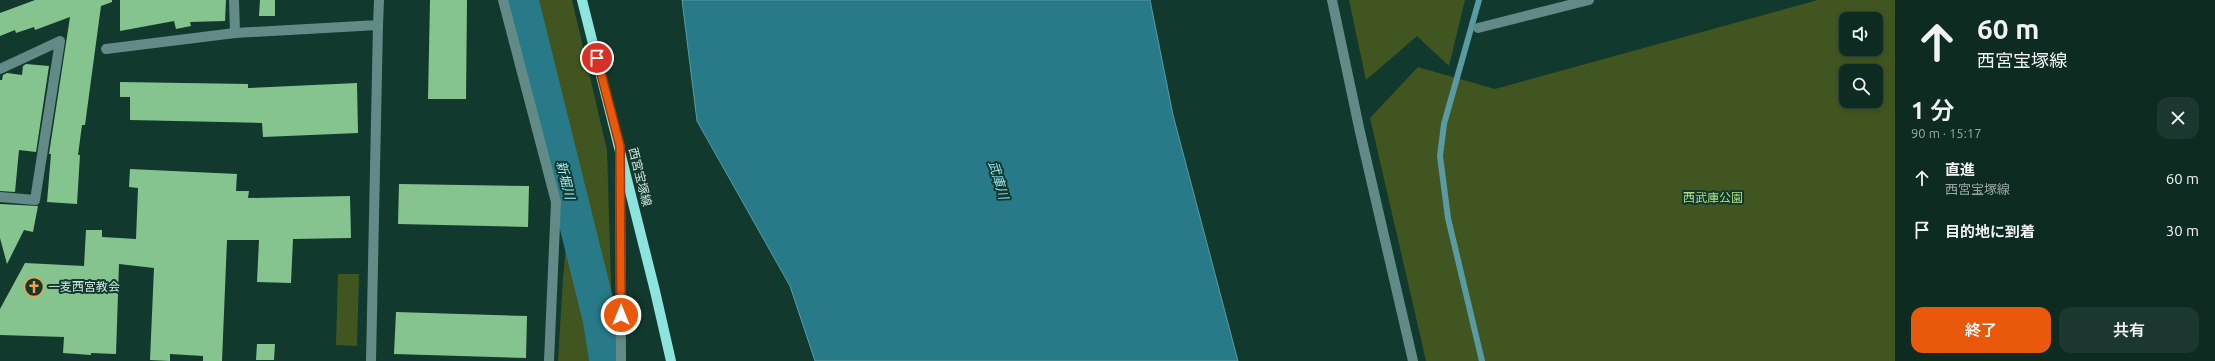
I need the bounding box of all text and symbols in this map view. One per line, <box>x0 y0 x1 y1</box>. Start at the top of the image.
map controls <box>1839 12 1883 108</box>
button: sound <box>1839 12 1883 56</box>
text: 60 m <box>1977 13 2039 44</box>
icon: ahead <box>1911 16 1963 68</box>
pin <box>580 41 614 75</box>
icon: arrive <box>586 47 608 69</box>
text: 西宮宝塚線 <box>1977 50 2067 70</box>
button: search <box>1839 64 1883 108</box>
text: 1 分 <box>1911 97 1954 124</box>
button: close <box>2157 97 2199 139</box>
text: 90 m · 15:17 <box>1911 126 1982 140</box>
street label: 西宮宝塚線 <box>627 146 654 208</box>
water label: 新堀川 <box>554 159 578 203</box>
water label: 武庫川 <box>987 159 1012 203</box>
text: 直進 <box>1945 161 1975 178</box>
icon: ahead <box>1911 167 1933 189</box>
text: 60 m <box>2166 170 2199 187</box>
text: 西宮宝塚線 <box>1945 182 2010 196</box>
park label: 西武庫公園 <box>1683 191 1743 204</box>
icon: arrive <box>1911 219 1933 241</box>
text: 30 m <box>2166 222 2199 239</box>
text: 目的地に到着 <box>1945 223 2035 240</box>
church icon: 一麦西宮教会 <box>23 276 45 298</box>
place label: 一麦西宮教会 <box>48 280 120 293</box>
position arrow <box>600 294 642 336</box>
button: 終了 <box>1911 307 2051 353</box>
button: 共有 <box>2059 307 2199 353</box>

